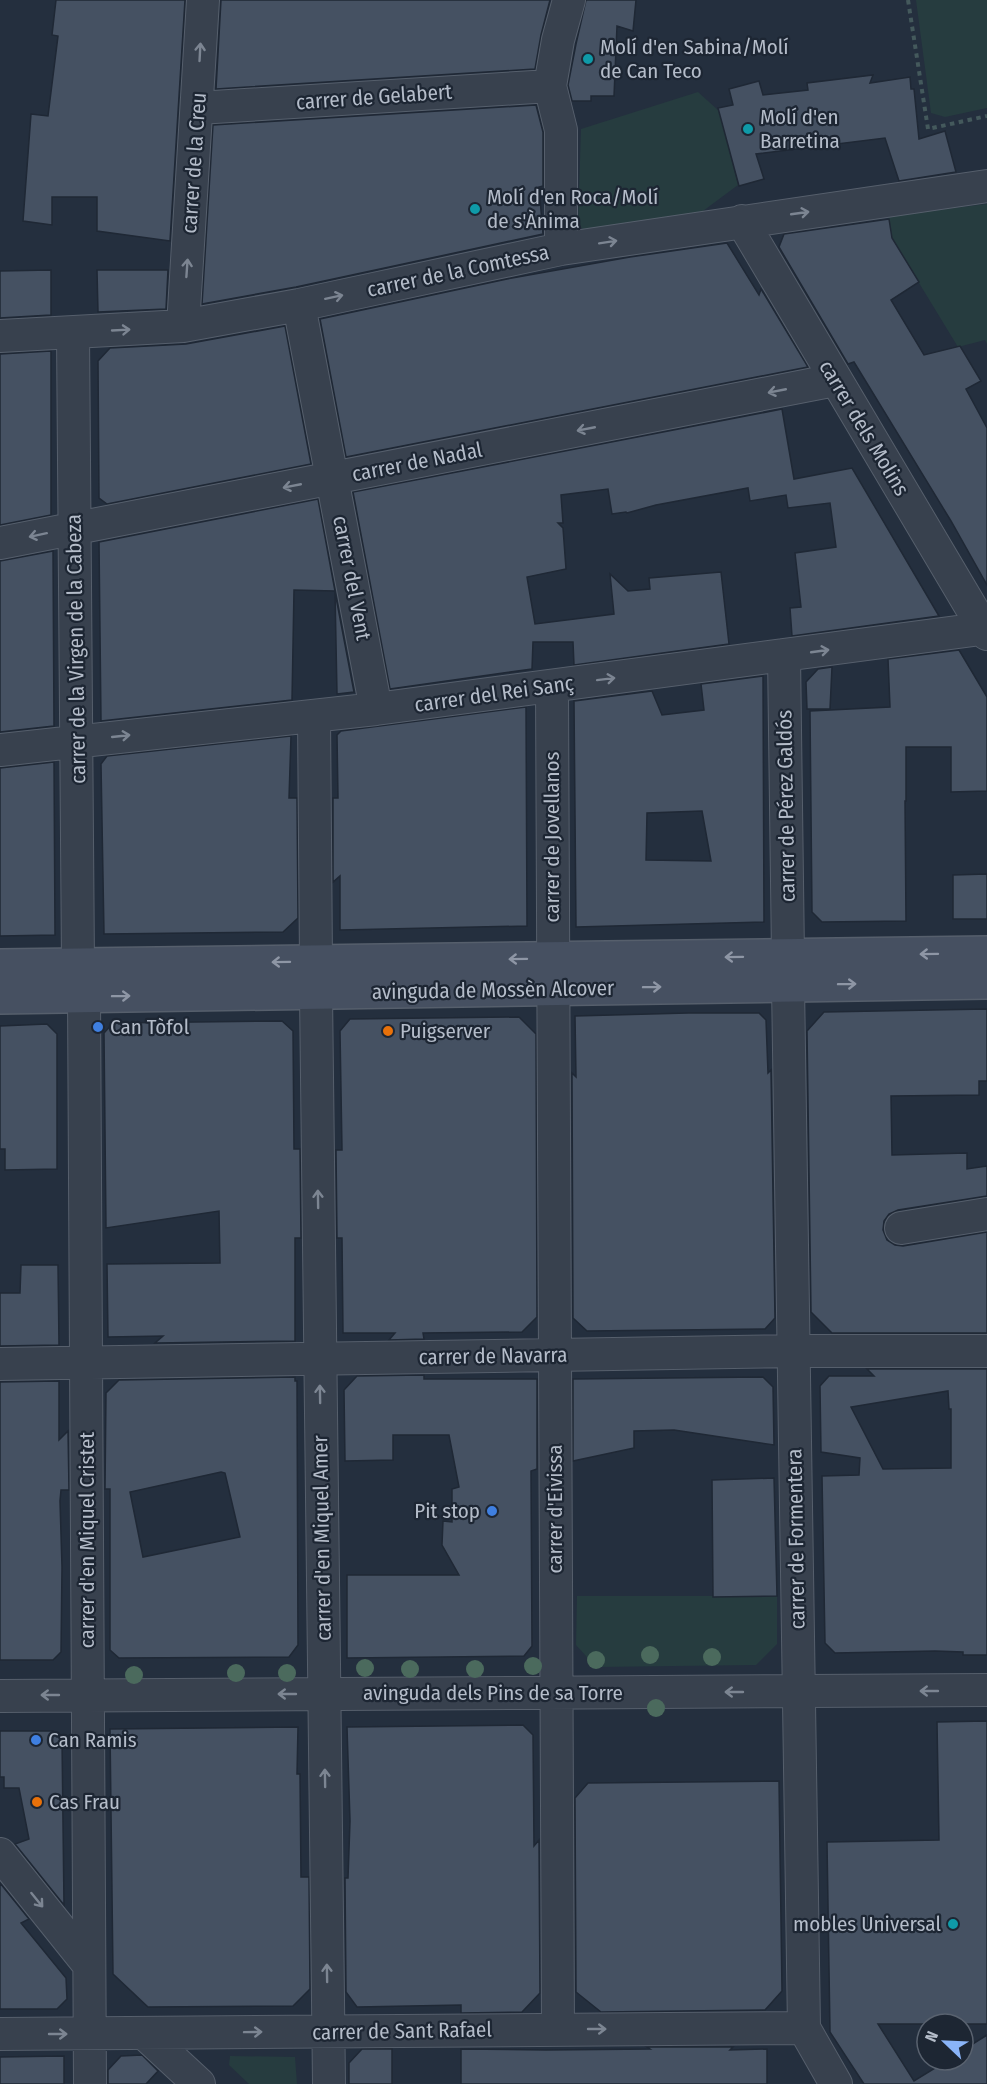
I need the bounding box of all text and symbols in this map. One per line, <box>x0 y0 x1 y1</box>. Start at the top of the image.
place label: Molí d'en Sabina/Molí de Can Teco <box>600 34 789 84</box>
one-way arrow <box>195 43 206 63</box>
marker: Molí d'en Sabina/Molí de Can Teco <box>581 52 595 66</box>
street label: carrer de Gelabert <box>295 79 453 115</box>
street label: carrer de la Creu <box>176 92 212 234</box>
place label: Molí d'en Barretina <box>760 104 840 154</box>
marker: Molí d'en Barretina <box>741 122 755 136</box>
place label: Molí d'en Roca/Molí de s'Ànima <box>487 184 658 234</box>
marker: Molí d'en Roca/Molí de s'Ànima <box>468 202 482 216</box>
one-way arrow <box>789 208 809 219</box>
one-way arrow <box>598 237 617 248</box>
street label: carrer de la Comtessa <box>365 239 551 303</box>
one-way arrow <box>182 259 193 279</box>
one-way arrow <box>324 291 344 302</box>
one-way arrow <box>111 325 131 336</box>
street label: carrer dels Molins <box>813 355 915 501</box>
one-way arrow <box>768 386 788 397</box>
one-way arrow <box>577 424 596 435</box>
street label: carrer de Nadal <box>350 437 485 487</box>
one-way arrow <box>282 481 302 492</box>
street label: carrer de la Virgen de la Cabeza <box>61 514 91 784</box>
street label: carrer del Vent <box>327 514 377 643</box>
one-way arrow <box>29 530 48 542</box>
one-way arrow <box>810 645 830 656</box>
street label: carrer del Rei Sanç <box>413 670 575 718</box>
one-way arrow <box>596 673 616 684</box>
street label: carrer de Pérez Galdós <box>771 710 801 902</box>
one-way arrow <box>110 730 130 741</box>
street label: carrer de Jovellanos <box>539 751 565 923</box>
one-way arrow <box>919 948 939 960</box>
one-way arrow <box>724 951 744 962</box>
one-way arrow <box>508 953 528 965</box>
one-way arrow <box>271 957 291 968</box>
street label: avinguda de Mossèn Alcover <box>372 975 615 1005</box>
one-way arrow <box>837 979 857 990</box>
one-way arrow <box>642 981 662 993</box>
one-way arrow <box>111 990 131 1001</box>
place label: Can Tòfol <box>110 1014 190 1040</box>
place label: Puigserver <box>400 1018 491 1044</box>
marker: Can Tòfol <box>91 1020 105 1034</box>
marker: Puigserver <box>381 1024 395 1038</box>
one-way arrow <box>312 1190 324 1210</box>
street label: carrer de Navarra <box>418 1342 568 1370</box>
one-way arrow <box>314 1385 326 1405</box>
street label: carrer d'en Miquel Cristet <box>74 1432 100 1648</box>
street label: carrer d'en Miquel Amer <box>307 1434 337 1641</box>
street label: carrer d'Eivissa <box>542 1445 568 1573</box>
street label: carrer de Formentera <box>781 1448 811 1630</box>
place label: Pit stop <box>414 1498 480 1524</box>
marker: Pit stop <box>485 1504 499 1518</box>
street label: avinguda dels Pins de sa Torre <box>363 1680 623 1706</box>
one-way arrow <box>919 1685 939 1696</box>
one-way arrow <box>724 1686 744 1698</box>
one-way arrow <box>277 1688 297 1700</box>
one-way arrow <box>40 1689 60 1701</box>
place label: Can Ramis <box>48 1727 137 1753</box>
marker: Can Ramis <box>29 1733 43 1747</box>
one-way arrow <box>319 1769 331 1789</box>
place label: Cas Frau <box>49 1789 120 1815</box>
marker: Cas Frau <box>30 1795 44 1809</box>
one-way arrow <box>30 1892 43 1908</box>
place label: mobles Universal <box>793 1911 941 1937</box>
marker: mobles Universal <box>946 1917 960 1931</box>
one-way arrow <box>322 1964 333 1984</box>
north arrow <box>915 2012 975 2072</box>
street label: carrer de Sant Rafael <box>312 2016 492 2046</box>
one-way arrow <box>586 2023 606 2035</box>
one-way arrow <box>243 2026 263 2038</box>
one-way arrow <box>48 2028 68 2040</box>
text: N <box>921 2028 942 2044</box>

